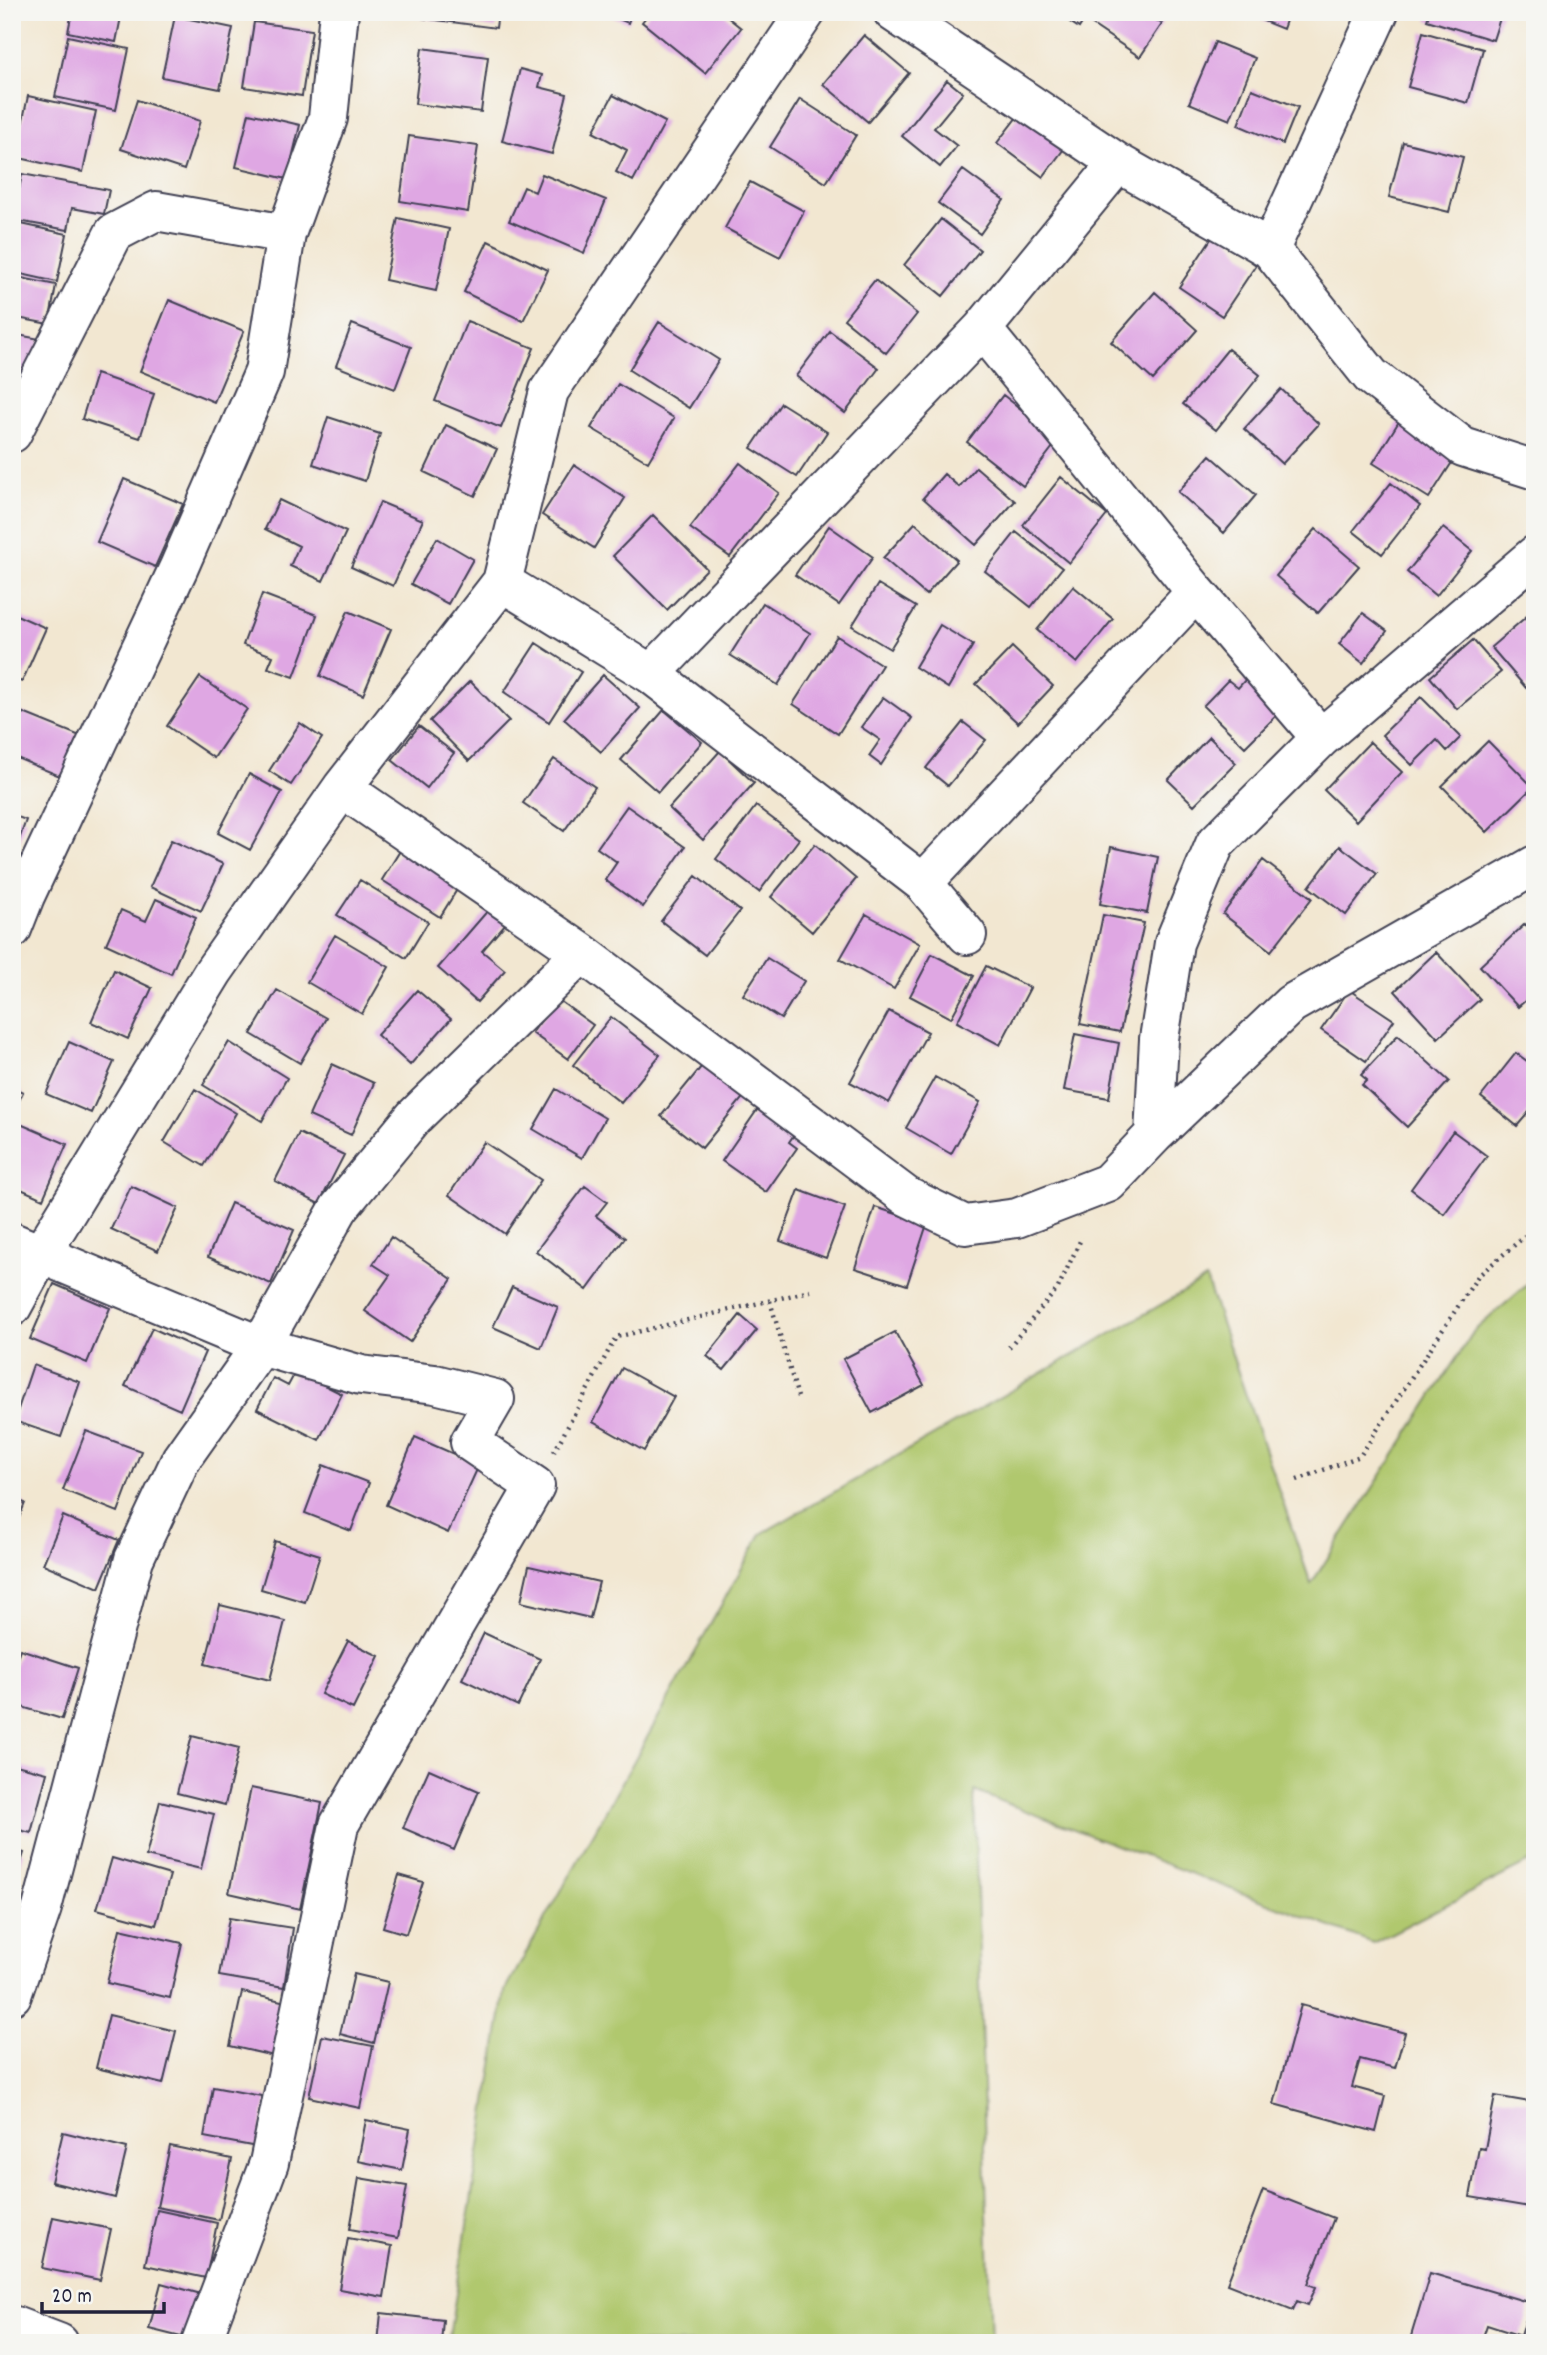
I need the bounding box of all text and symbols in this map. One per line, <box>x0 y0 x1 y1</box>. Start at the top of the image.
scale bar <box>42 2271 164 2315</box>
text: 20 m <box>52 2283 92 2313</box>

